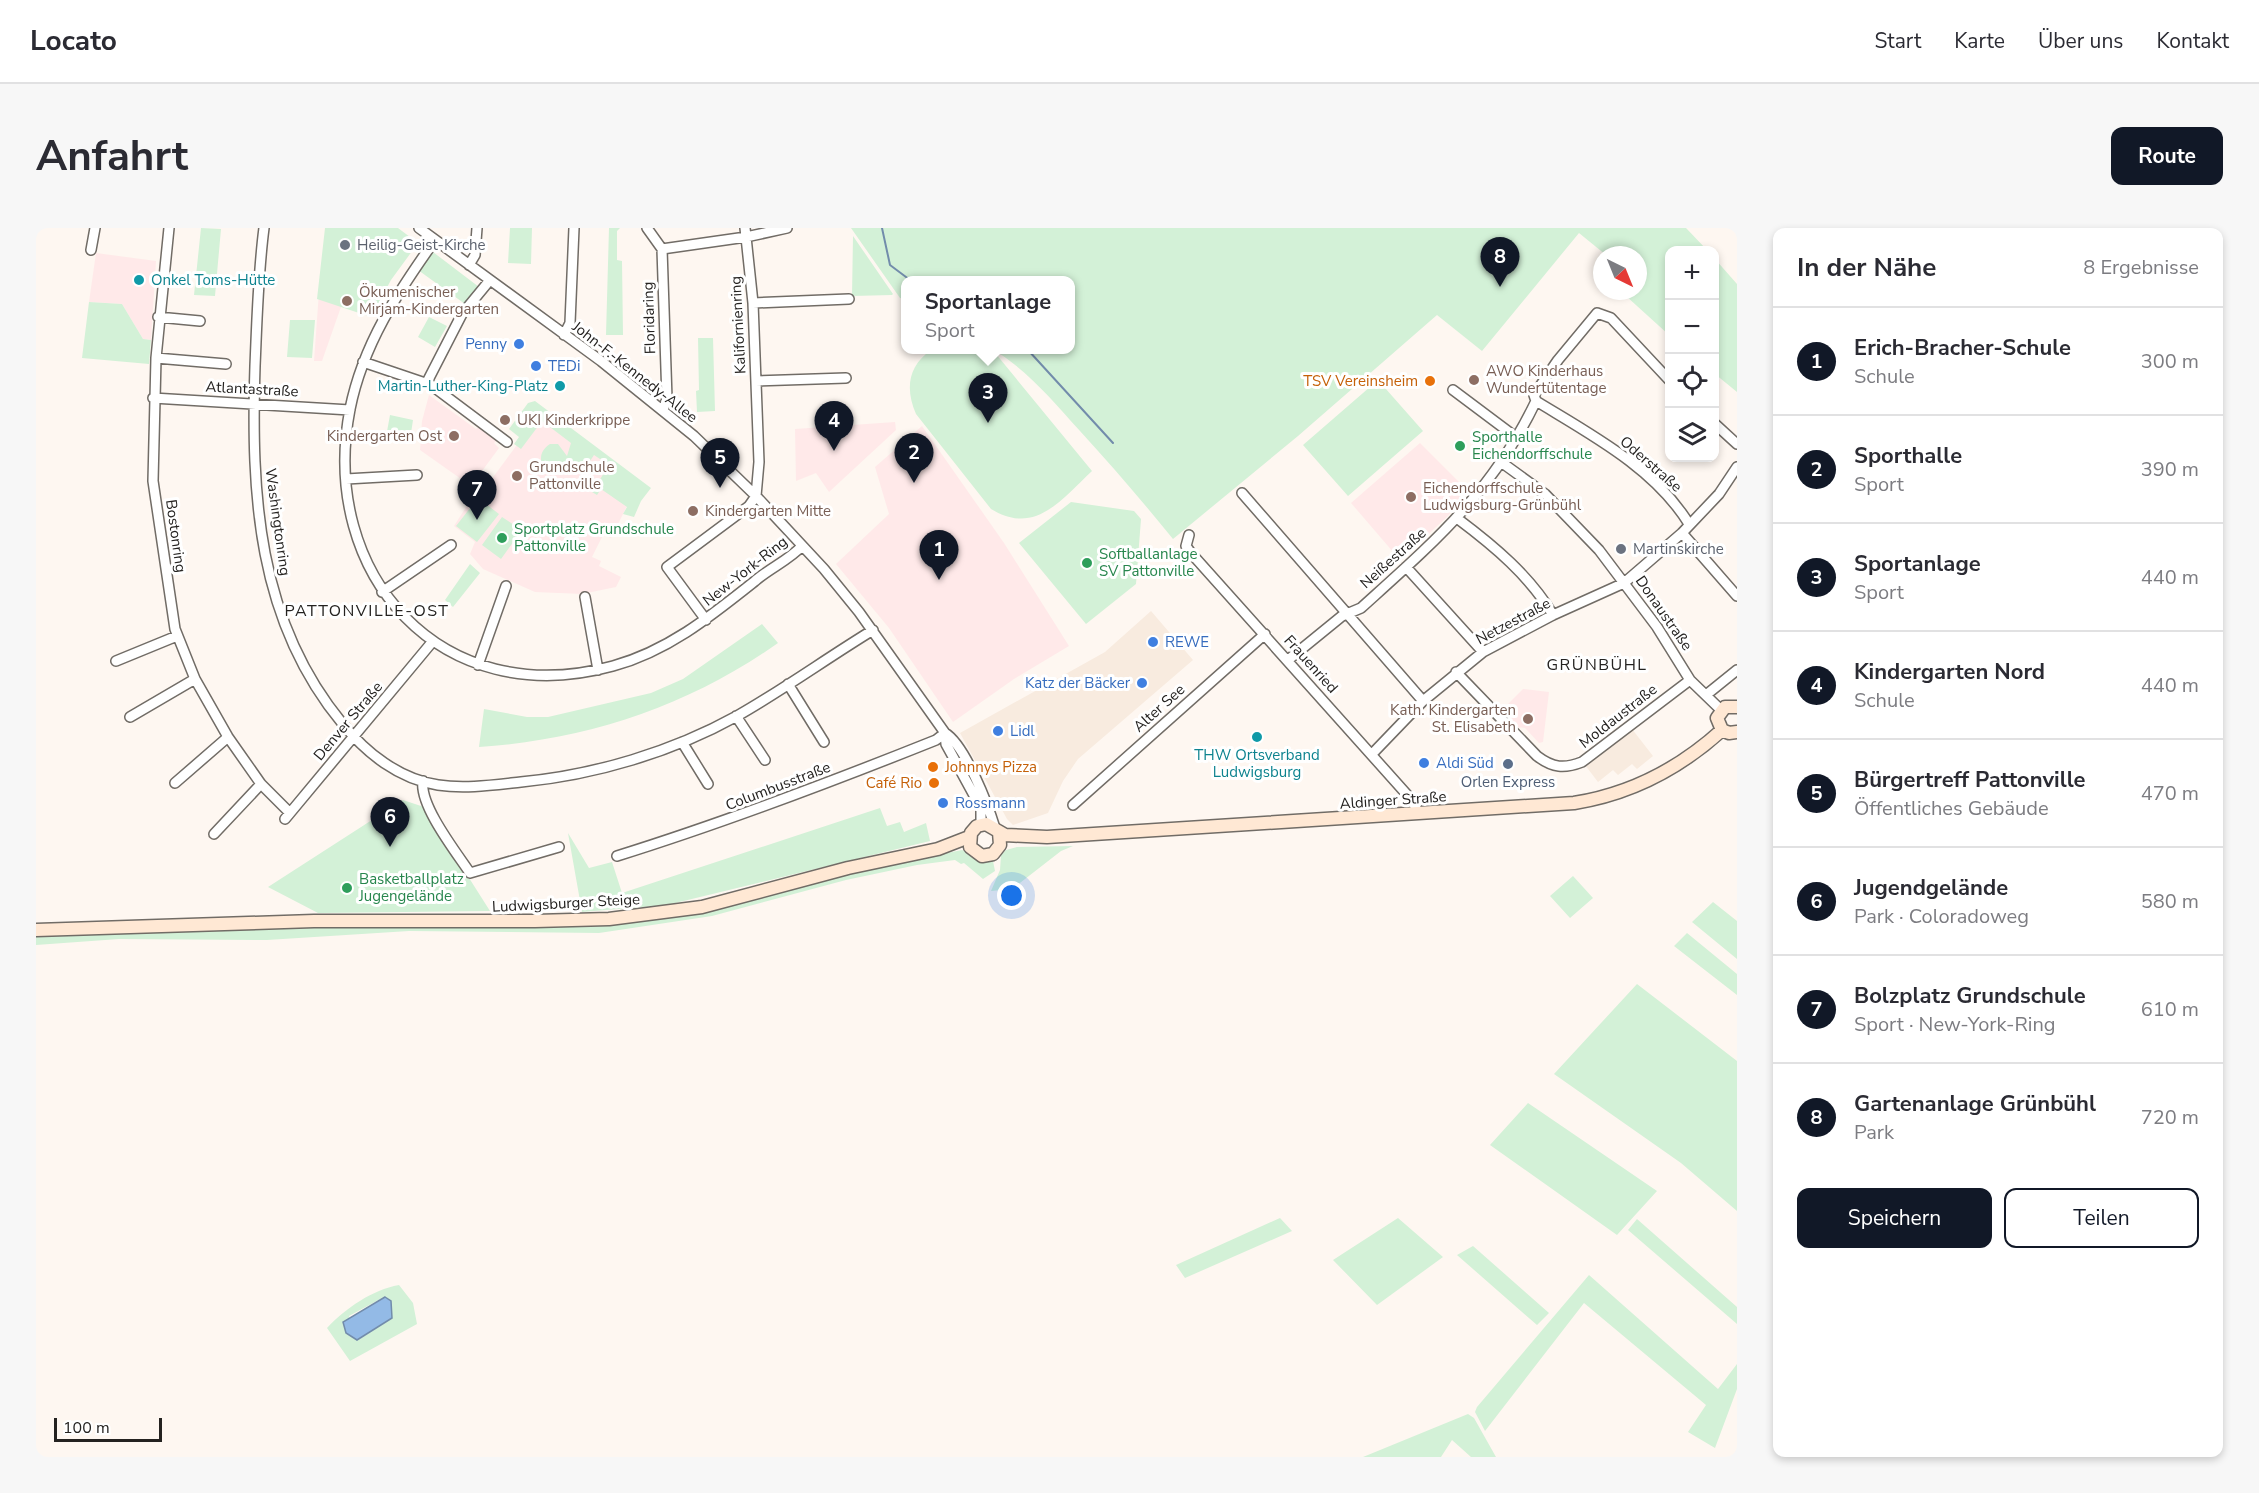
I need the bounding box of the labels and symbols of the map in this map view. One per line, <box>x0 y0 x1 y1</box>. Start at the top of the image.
place label: Heilig-Geist-Kirche <box>357 235 485 255</box>
marker: Heilig-Geist-Kirche <box>338 238 352 252</box>
pin: 8 <box>1480 238 1520 287</box>
north arrow <box>1593 246 1647 300</box>
place label: Onkel Toms-Hütte <box>151 270 275 290</box>
marker: Onkel Toms-Hütte <box>132 273 146 287</box>
street label: Kalifornienring <box>725 275 751 375</box>
street label: Floridaring <box>638 281 660 355</box>
place label: Ökumenischer Mirjam-Kindergarten <box>359 282 499 319</box>
marker: Ökumenischer Mirjam-Kindergarten <box>340 294 354 308</box>
street label: John-F.-Kennedy-Allee <box>567 316 702 427</box>
place label: Penny <box>465 334 507 354</box>
marker: Penny <box>512 337 526 351</box>
place label: TEDi <box>548 356 580 376</box>
marker: TEDi <box>529 359 543 373</box>
place label: AWO Kinderhaus Wundertütentage <box>1486 361 1607 398</box>
place label: TSV Vereinsheim <box>1303 371 1418 391</box>
marker: AWO Kinderhaus Wundertütentage <box>1467 373 1481 387</box>
pin: 3 <box>968 374 1008 423</box>
marker: TSV Vereinsheim <box>1423 374 1437 388</box>
place label: Martin-Luther-King-Platz <box>378 376 548 396</box>
street label: Atlantastraße <box>205 377 299 401</box>
marker: Martin-Luther-King-Platz <box>553 379 567 393</box>
pin: 4 <box>814 402 854 451</box>
place label: UKI Kinderkrippe <box>517 410 630 430</box>
marker: UKI Kinderkrippe <box>498 413 512 427</box>
place label: Kindergarten Ost <box>327 426 443 446</box>
place label: Sporthalle Eichendorffschule <box>1472 427 1592 464</box>
marker: Kindergarten Ost <box>447 429 461 443</box>
street label: Oderstraße <box>1616 431 1686 497</box>
pin: 2 <box>894 434 934 483</box>
pin: 5 <box>700 438 740 488</box>
marker: Sporthalle Eichendorffschule <box>1453 439 1467 453</box>
place label: Grundschule Pattonville <box>529 457 614 494</box>
street label: Washingtonring <box>261 467 295 577</box>
marker: Grundschule Pattonville <box>510 469 524 483</box>
pin: 7 <box>458 470 496 520</box>
place label: Eichendorffschule Ludwigsburg-Grünbühl <box>1423 478 1582 515</box>
marker: Eichendorffschule Ludwigsburg-Grünbühl <box>1404 490 1418 504</box>
street label: Bostonring <box>161 498 191 574</box>
place label: Kindergarten Mitte <box>705 501 831 521</box>
marker: Kindergarten Mitte <box>686 504 700 518</box>
place label: Sportplatz Grundschule Pattonville <box>514 519 674 556</box>
street label: Neißestraße <box>1356 523 1430 593</box>
pin: 1 <box>920 530 958 580</box>
marker: Sportplatz Grundschule Pattonville <box>495 531 509 545</box>
street label: New-York-Ring <box>698 532 792 610</box>
place label: Martinskirche <box>1633 539 1724 559</box>
marker: Martinskirche <box>1614 542 1628 556</box>
place label: Softballanlage SV Pattonville <box>1099 544 1198 581</box>
marker: Softballanlage SV Pattonville <box>1080 556 1094 570</box>
street label: Donaustraße <box>1631 572 1697 654</box>
street label: Netzestraße <box>1472 593 1554 649</box>
district label: PATTONVILLE-OST <box>285 600 449 622</box>
street label: Frauenried <box>1280 631 1342 697</box>
place label: REWE <box>1165 632 1209 652</box>
marker: REWE <box>1146 635 1160 649</box>
district label: GRÜNBÜHL <box>1546 654 1648 676</box>
place label: Katz der Bäcker <box>1025 673 1131 693</box>
marker: Katz der Bäcker <box>1135 676 1149 690</box>
street label: Denver Straße <box>309 677 387 765</box>
street label: Moldaustraße <box>1575 679 1661 753</box>
street label: Alter See <box>1129 680 1189 736</box>
place label: Kath. Kindergarten St. Elisabeth <box>1390 700 1516 737</box>
marker: Kath. Kindergarten St. Elisabeth <box>1521 712 1535 726</box>
place label: Lidl <box>1010 721 1035 741</box>
marker: Lidl <box>991 724 1005 738</box>
marker: THW Ortsverband Ludwigsburg <box>1250 730 1264 744</box>
place label: THW Ortsverband Ludwigsburg <box>1194 745 1320 782</box>
place label: Aldi Süd <box>1436 753 1494 773</box>
marker: Aldi Süd <box>1417 756 1431 770</box>
street label: Columbusstraße <box>723 757 833 815</box>
place label: Johnnys Pizza <box>944 757 1037 777</box>
marker: Orlen Express <box>1501 757 1515 771</box>
marker: Johnnys Pizza <box>926 760 940 774</box>
place label: Orlen Express <box>1461 772 1555 792</box>
place label: Café Rio <box>866 773 922 793</box>
marker: Café Rio <box>927 776 941 790</box>
street label: Aldinger Straße <box>1339 786 1447 814</box>
place label: Rossmann <box>955 793 1025 813</box>
marker: Rossmann <box>936 796 950 810</box>
pin: 6 <box>370 798 410 847</box>
place label: Basketballplatz Jugengelände <box>358 869 464 906</box>
marker: Basketballplatz Jugengelände <box>340 881 354 895</box>
your location <box>997 881 1026 910</box>
street label: Ludwigsburger Steige <box>491 889 641 917</box>
scale bar <box>54 1415 162 1442</box>

